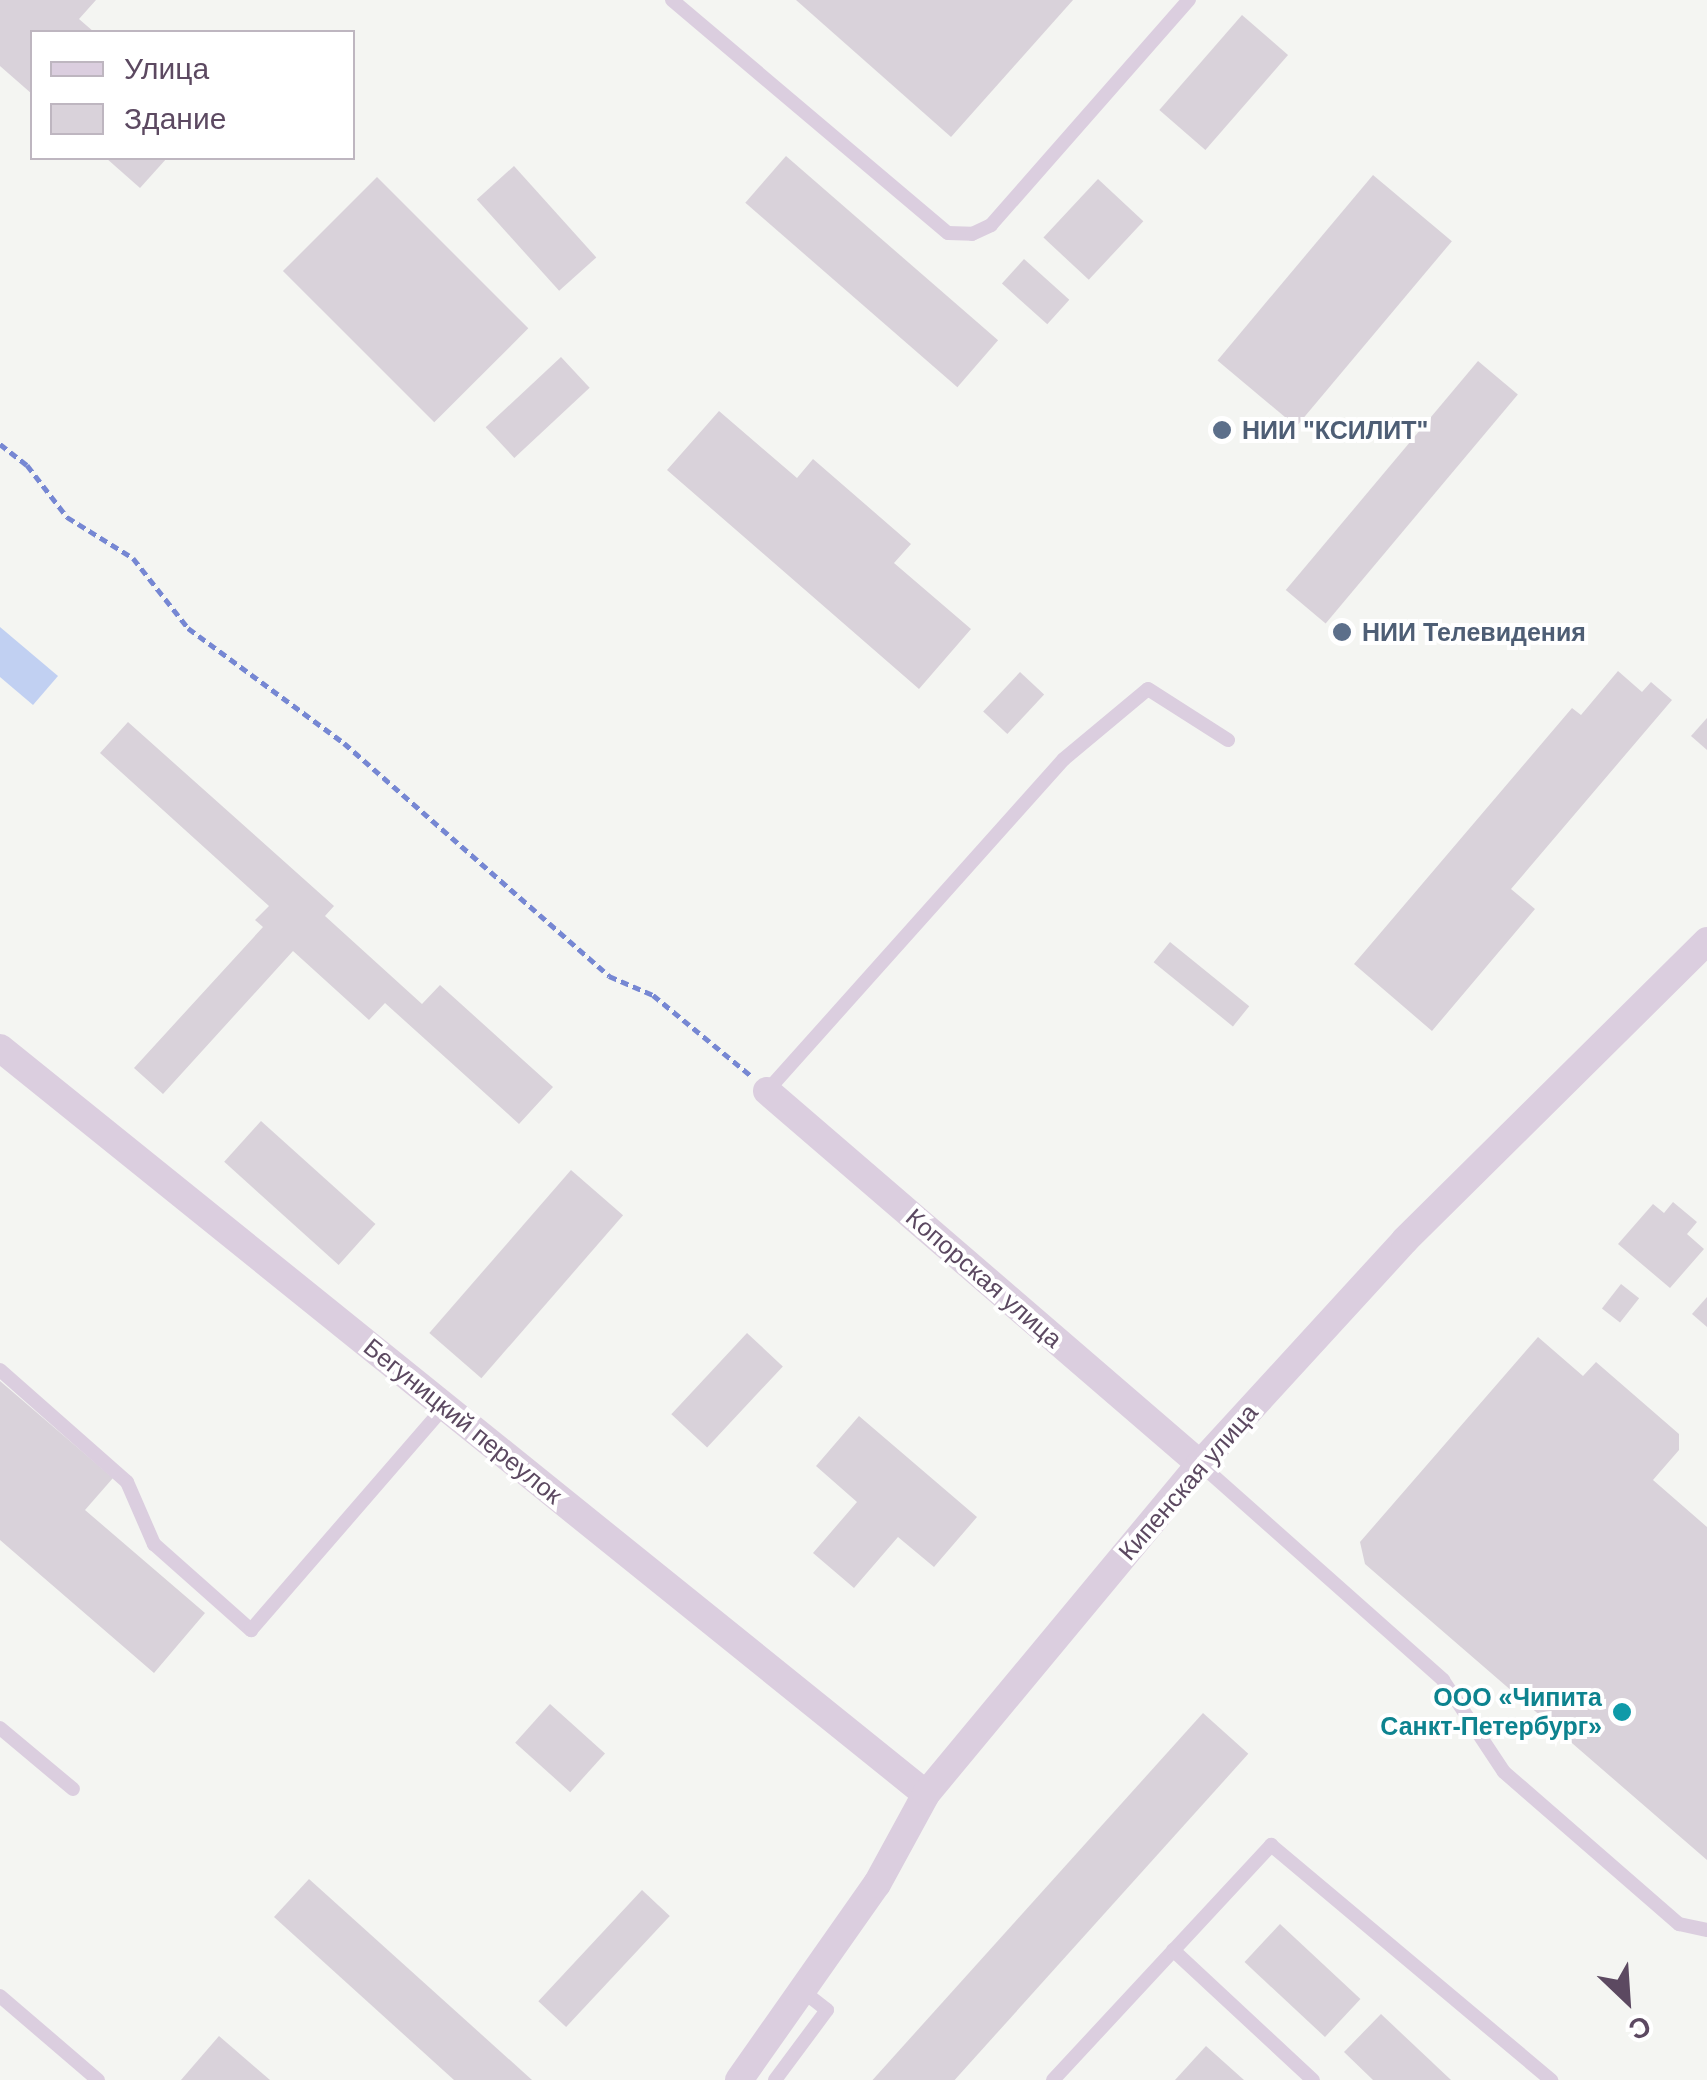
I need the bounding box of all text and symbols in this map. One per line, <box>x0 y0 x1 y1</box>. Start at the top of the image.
legend <box>30 30 355 160</box>
text: Улица <box>124 52 209 85</box>
text: Здание <box>124 102 226 135</box>
place label: НИИ "КСИЛИТ" <box>1242 415 1428 445</box>
marker: НИИ "КСИЛИТ" <box>1211 419 1233 441</box>
place label: НИИ Телевидения <box>1362 617 1586 647</box>
marker: НИИ Телевидения <box>1331 621 1353 643</box>
street label: Копорская улица <box>900 1202 1068 1354</box>
street label: Бегуницкий переулок <box>358 1332 568 1510</box>
street label: Кипенская улица <box>1112 1398 1264 1566</box>
place label: ООО «Чипита Санкт-Петербург» <box>1380 1683 1602 1742</box>
marker: ООО «Чипита Санкт-Петербург» <box>1611 1701 1633 1723</box>
north arrow <box>1577 1950 1677 2050</box>
text: С <box>1624 2009 1656 2046</box>

